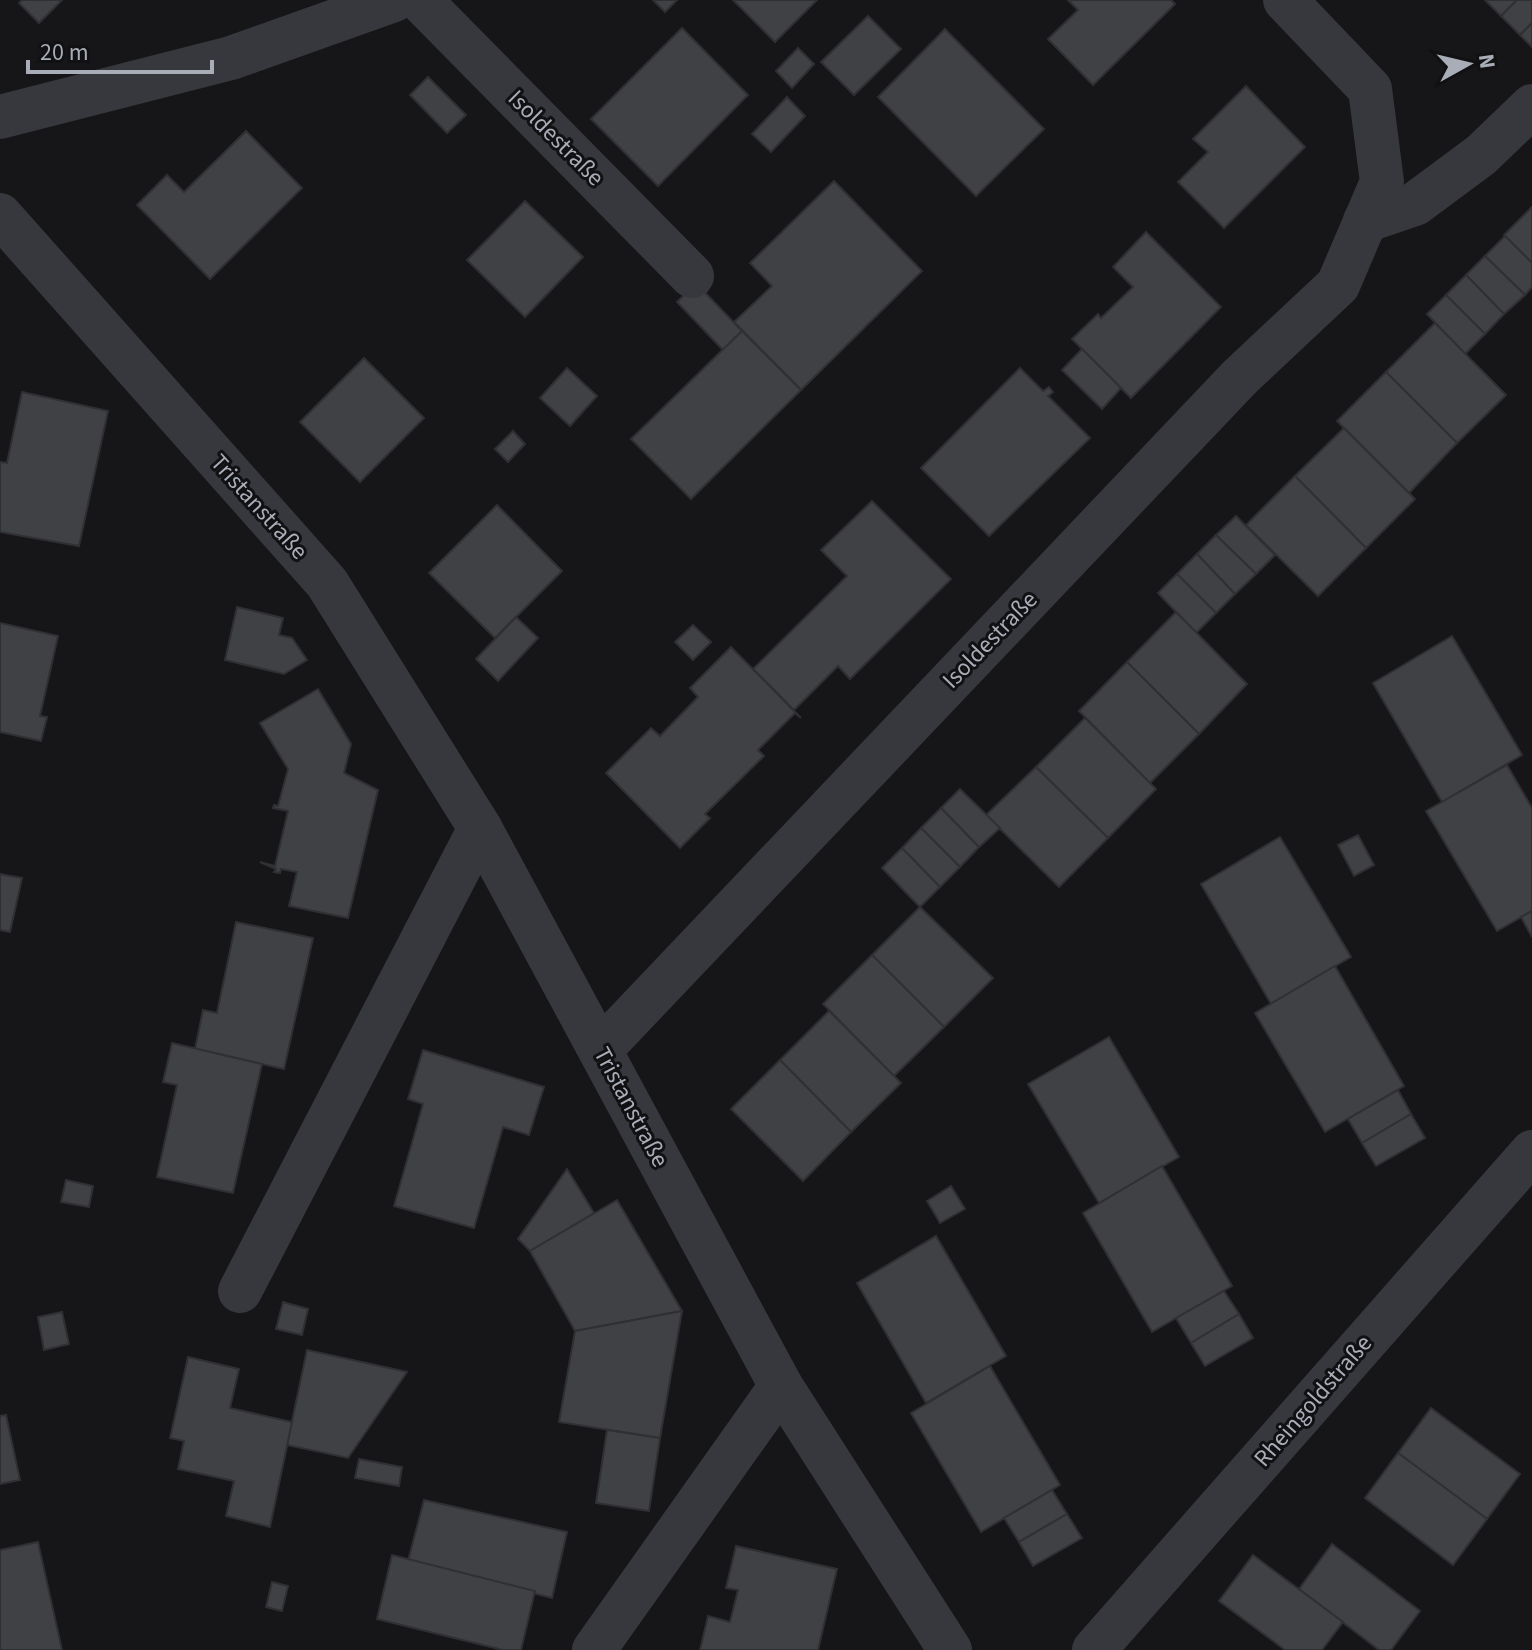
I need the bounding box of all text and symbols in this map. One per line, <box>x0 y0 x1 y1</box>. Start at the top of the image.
scale bar <box>28 24 212 74</box>
north arrow <box>1428 24 1508 104</box>
text: 20 m <box>40 35 89 70</box>
text: N <box>1470 52 1504 71</box>
street label: Isoldestraße <box>500 82 612 194</box>
street label: Tristanstraße <box>202 446 316 568</box>
street label: Isoldestraße <box>934 583 1046 697</box>
street label: Tristanstraße <box>585 1041 677 1173</box>
street label: Rheingoldstraße <box>1246 1327 1380 1475</box>

